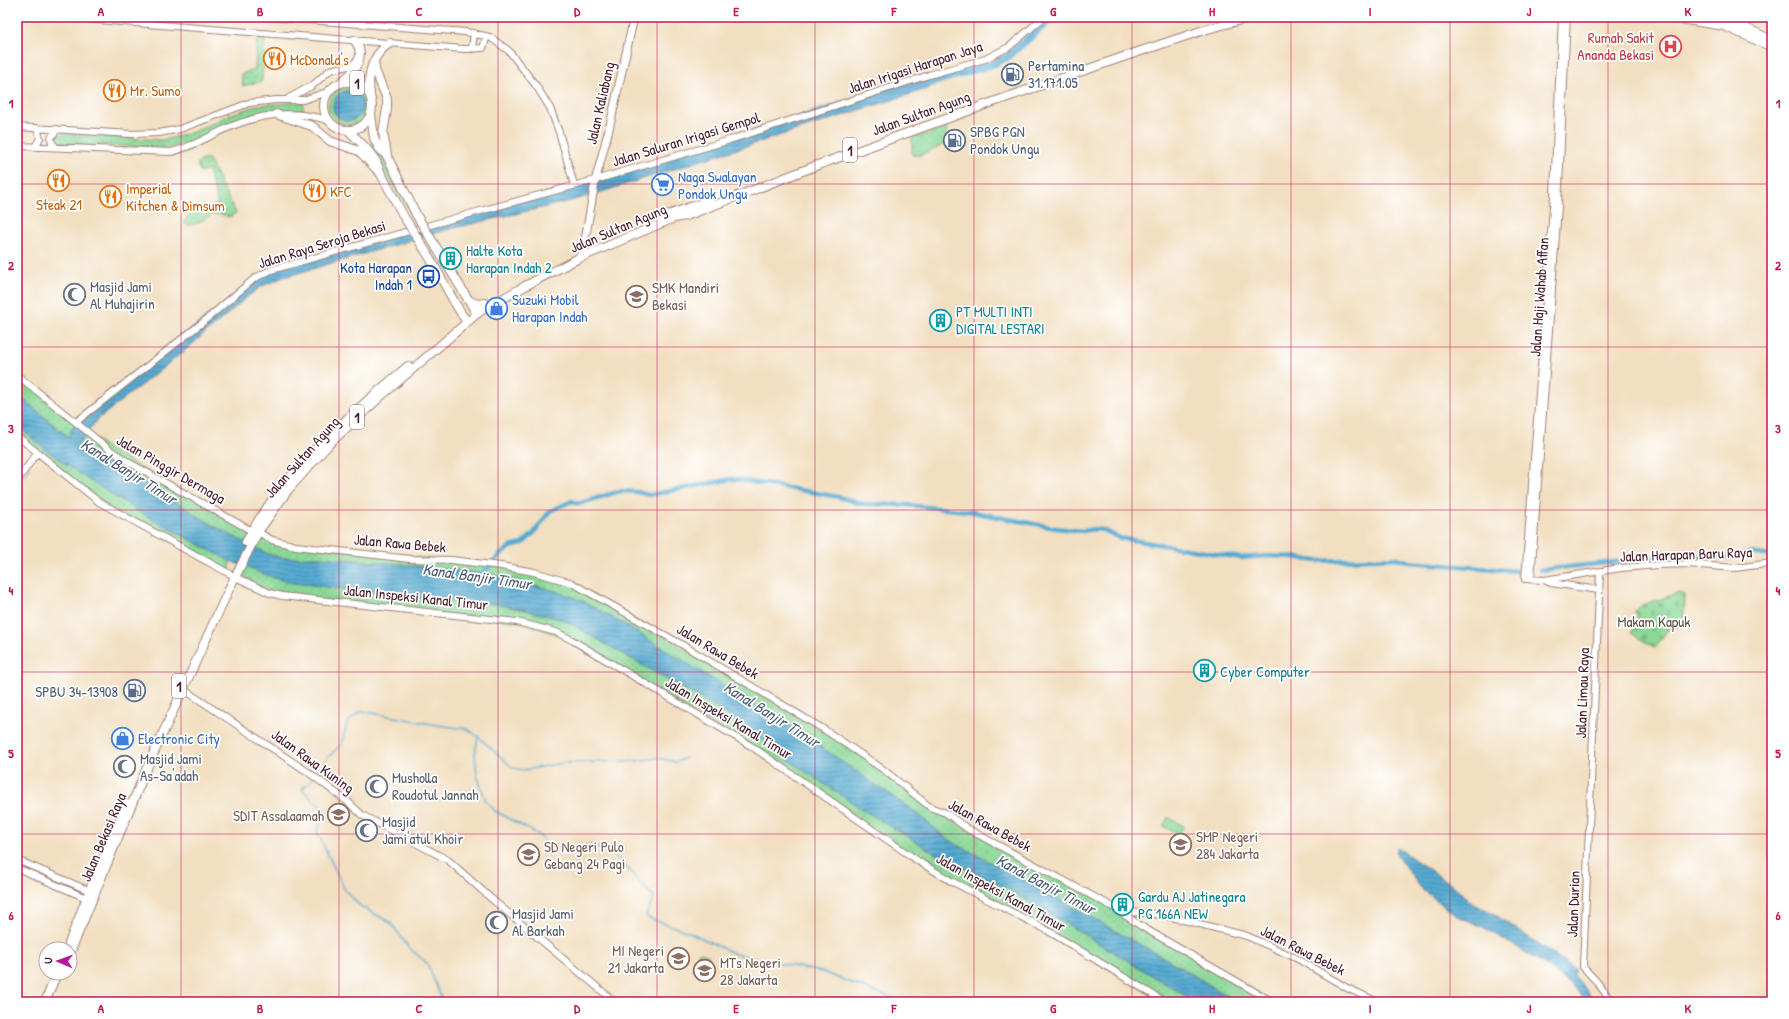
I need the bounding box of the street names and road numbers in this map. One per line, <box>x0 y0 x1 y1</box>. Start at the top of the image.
street label: Jalan Irigasi Harapan Jaya <box>845 35 985 99</box>
street label: Jalan Kaliabang <box>580 59 620 146</box>
road number: 1 <box>350 71 364 95</box>
street label: Jalan Sultan Agung <box>869 85 973 141</box>
street label: Jalan Saluran Irigasi Gempol <box>609 106 763 172</box>
road number: 1 <box>843 138 857 162</box>
street label: Jalan Sultan Agung <box>566 198 670 258</box>
street label: Jalan Raya Seroja Bekasi <box>256 215 388 273</box>
street label: Jalan Haji Wahab Affan <box>1524 236 1554 357</box>
road number: 1 <box>350 405 364 429</box>
street label: Jalan Sultan Agung <box>260 411 345 502</box>
street label: Jalan Pinggir Dermaga <box>113 429 229 509</box>
street label: Jalan Rawa Bebek <box>353 529 447 557</box>
street label: Jalan Harapan Baru Raya <box>1620 541 1753 567</box>
street label: Jalan Inspeksi Kanal Timur <box>343 579 489 615</box>
street label: Jalan Rawa Bebek <box>673 618 763 684</box>
street label: Jalan Limau Raya <box>1570 647 1594 739</box>
street label: Jalan Inspeksi Kanal Timur <box>661 672 797 764</box>
road number: 1 <box>172 674 186 698</box>
street label: Jalan Rawa Kuning <box>267 724 359 798</box>
street label: Jalan Bekasi Raya <box>75 789 131 885</box>
street label: Jalan Rawa Bebek <box>944 793 1036 857</box>
street label: Jalan Inspeksi Kanal Timur <box>932 848 1070 936</box>
street label: Jalan Durian <box>1561 870 1585 938</box>
street label: Jalan Rawa Bebek <box>1257 920 1349 980</box>

